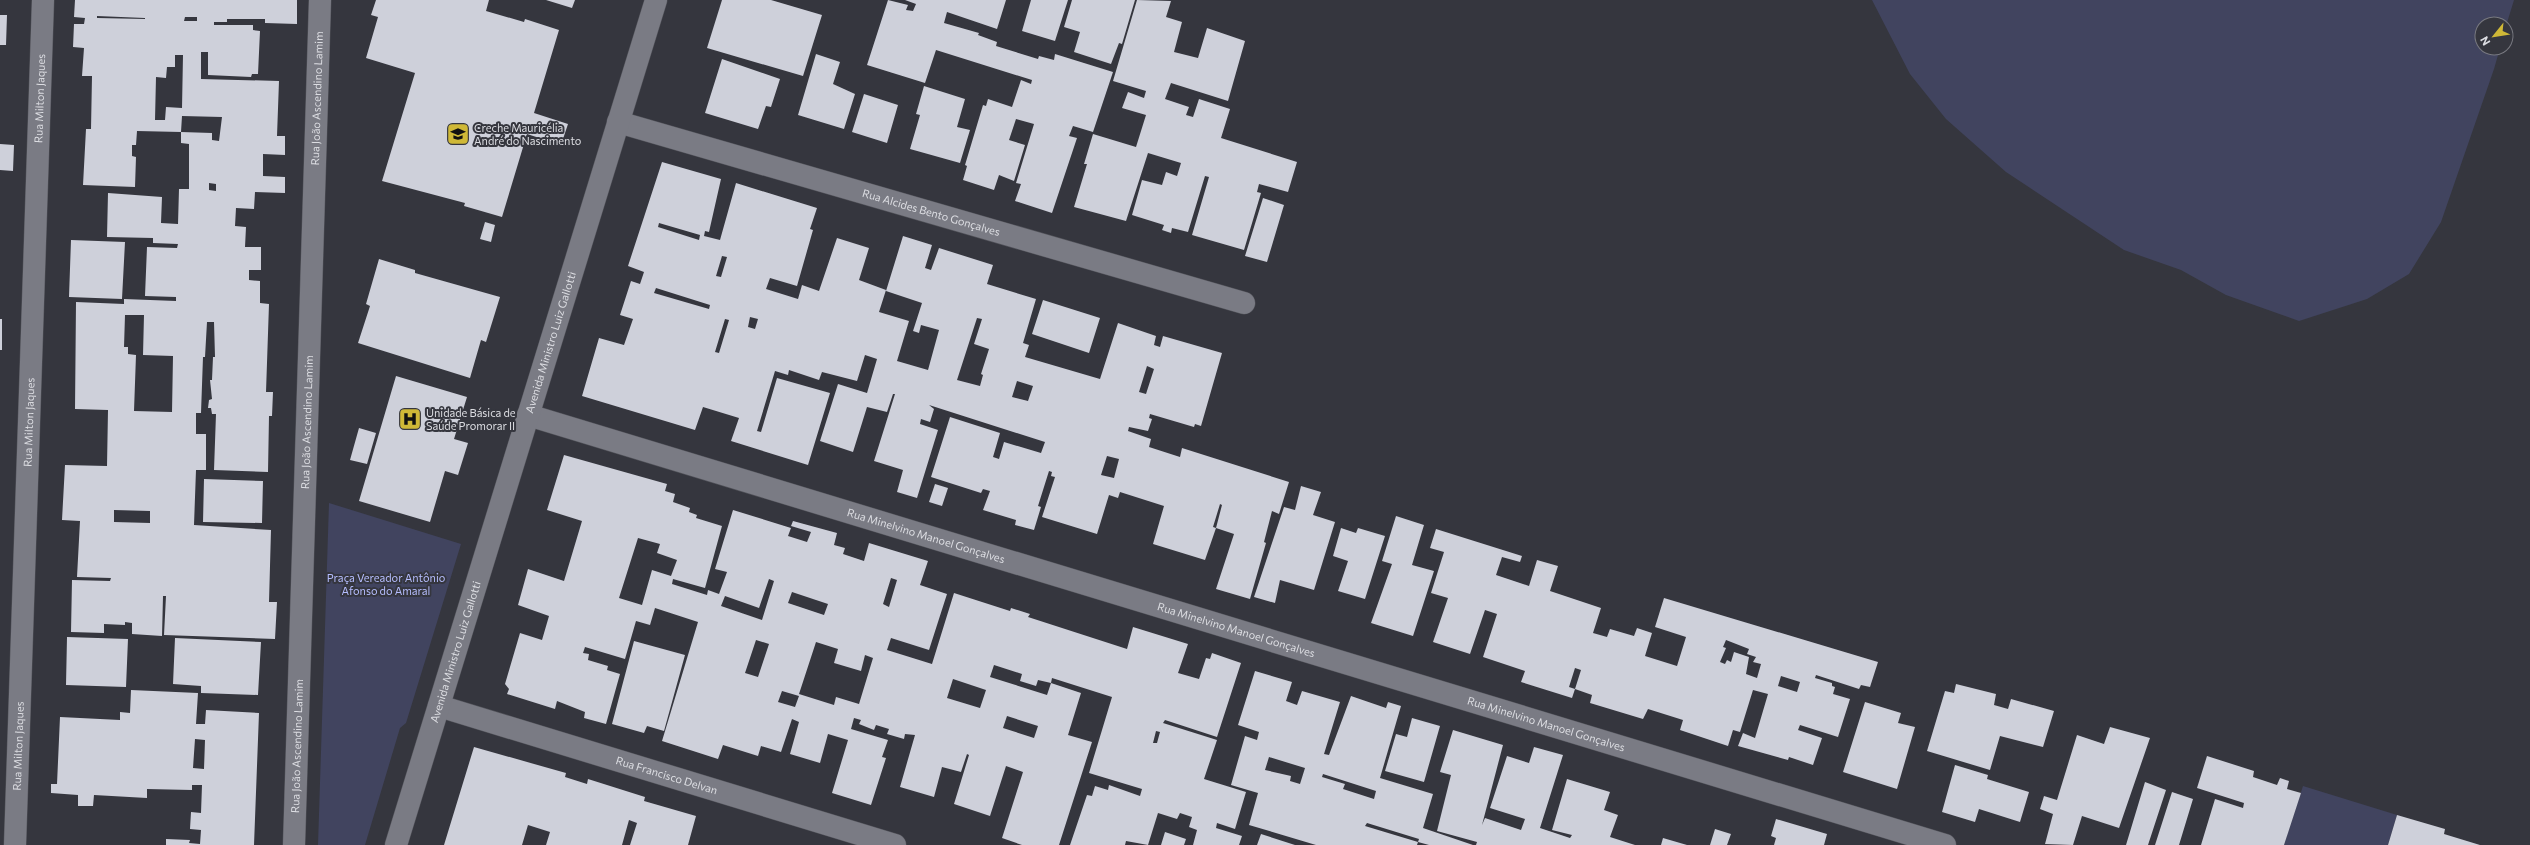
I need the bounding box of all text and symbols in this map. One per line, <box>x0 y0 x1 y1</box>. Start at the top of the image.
north arrow <box>2474 16 2514 56</box>
street label: Rua João Ascendino Lamim <box>308 31 325 166</box>
text: N <box>2477 34 2493 48</box>
street label: Rua Milton Jaques <box>31 54 47 143</box>
school or university icon: Creche Mauricélia André do Nascimento <box>445 121 471 147</box>
place label: Creche Mauricélia André do Nascimento <box>474 121 582 147</box>
street label: Rua Alcides Bento Gonçalves <box>861 186 1002 238</box>
street label: Avenida Ministro Luiz Gallotti <box>522 270 578 414</box>
street label: Rua João Ascendino Lamim <box>298 355 315 489</box>
street label: Rua Milton Jaques <box>21 377 37 467</box>
hospital icon: Unidade Básica de Saúde Promorar II <box>397 406 423 432</box>
place label: Unidade Básica de Saúde Promorar II <box>426 406 516 432</box>
street label: Rua Minelvino Manoel Gonçalves <box>846 505 1007 565</box>
park label: Praça Vereador Antônio Afonso do Amaral <box>327 571 446 597</box>
street label: Avenida Ministro Luiz Gallotti <box>427 579 483 724</box>
street label: Rua Minelvino Manoel Gonçalves <box>1156 599 1317 659</box>
street label: Rua João Ascendino Lamim <box>288 679 305 813</box>
street label: Rua Minelvino Manoel Gonçalves <box>1466 693 1627 754</box>
street label: Rua Milton Jaques <box>10 701 26 791</box>
street label: Rua Francisco Delvan <box>614 753 719 797</box>

